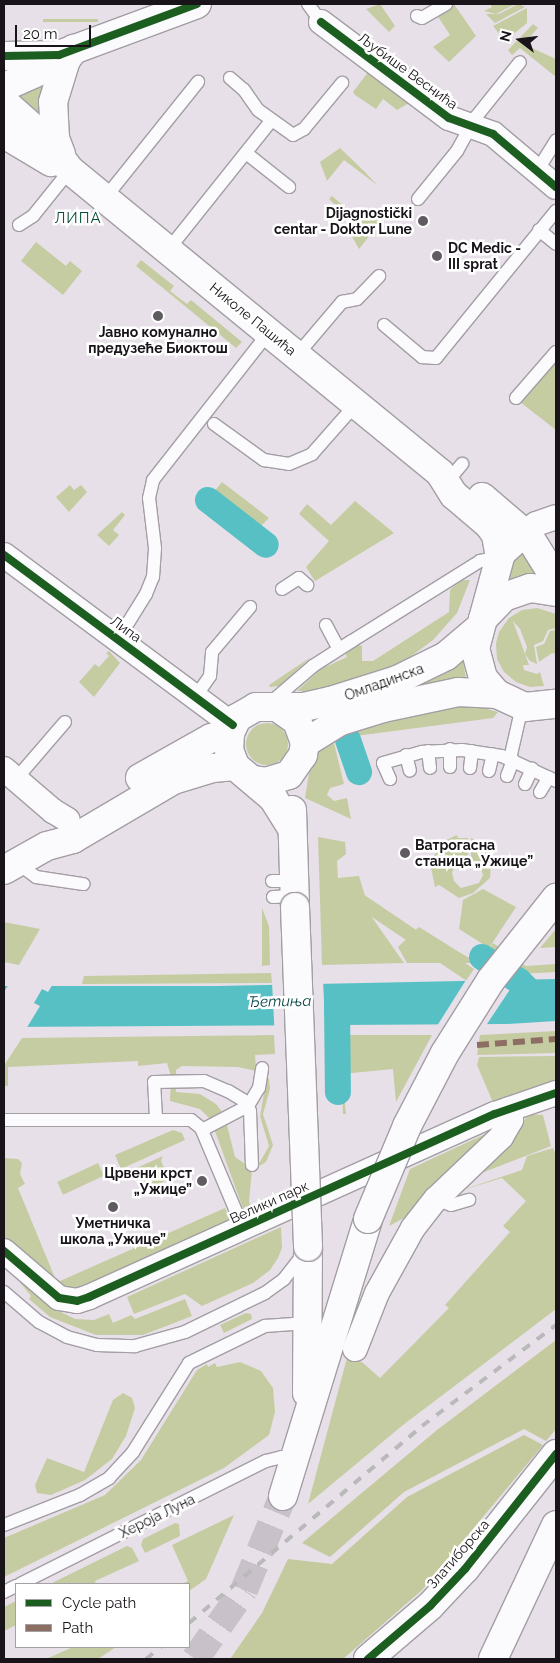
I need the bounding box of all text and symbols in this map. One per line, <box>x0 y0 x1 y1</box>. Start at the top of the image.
scale bar <box>18 15 94 47</box>
north arrow <box>495 15 545 65</box>
text: 20 m <box>23 25 58 43</box>
street label: Љубише Веснића <box>355 29 461 113</box>
text: N <box>496 29 515 43</box>
place label: Dijagnostički centar - Doktor Lune <box>273 205 412 238</box>
district label: ЛИПА <box>54 210 102 228</box>
marker: Dijagnostički centar - Doktor Lune <box>416 214 430 228</box>
place label: DC Medic - III sprat <box>448 240 521 272</box>
marker: DC Medic - III sprat <box>430 249 444 263</box>
street label: Николе Пашића <box>206 279 300 359</box>
marker: Јавно комунално предузеће Биоктош <box>152 310 164 322</box>
place label: Јавно комунално предузеће Биоктош <box>88 324 228 357</box>
street label: Липа <box>107 612 145 646</box>
street label: Омладинска <box>342 660 426 704</box>
place label: Ватрогасна станица „Ужице” <box>415 837 533 870</box>
marker: Ватрогасна станица „Ужице” <box>399 847 411 859</box>
water label: Ђетиња <box>249 992 311 1012</box>
place label: Црвени крст „Ужице” <box>104 1165 192 1198</box>
marker: Црвени крст „Ужице” <box>196 1175 208 1187</box>
street label: Велики парк <box>227 1177 311 1227</box>
marker: Уметничка школа „Ужице” <box>107 1201 119 1213</box>
place label: Уметничка школа „Ужице” <box>60 1215 166 1248</box>
street label: Хероја Луна <box>116 1490 198 1542</box>
street label: Златиборска <box>423 1516 493 1592</box>
legend <box>15 1583 190 1648</box>
text: Cycle path <box>62 1594 136 1612</box>
text: Path <box>62 1619 93 1637</box>

